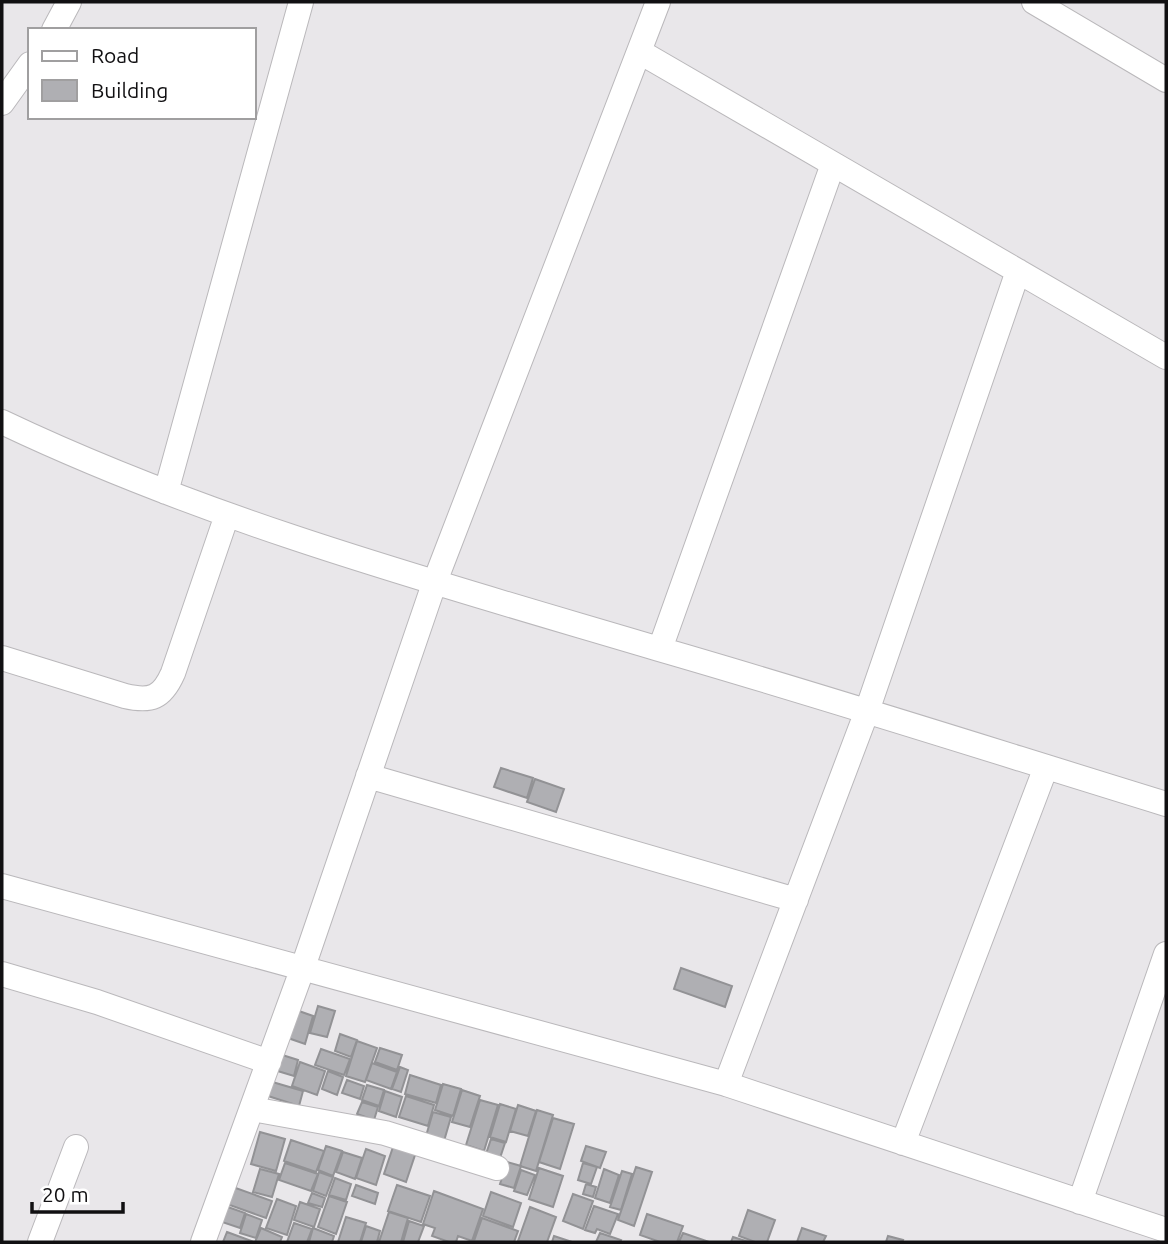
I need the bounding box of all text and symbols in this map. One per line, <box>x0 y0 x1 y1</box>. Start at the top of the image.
legend <box>28 28 256 119</box>
text: Road <box>91 43 139 67</box>
text: Building <box>91 78 168 102</box>
scale bar <box>32 1170 122 1214</box>
text: 20 m <box>42 1182 89 1206</box>

